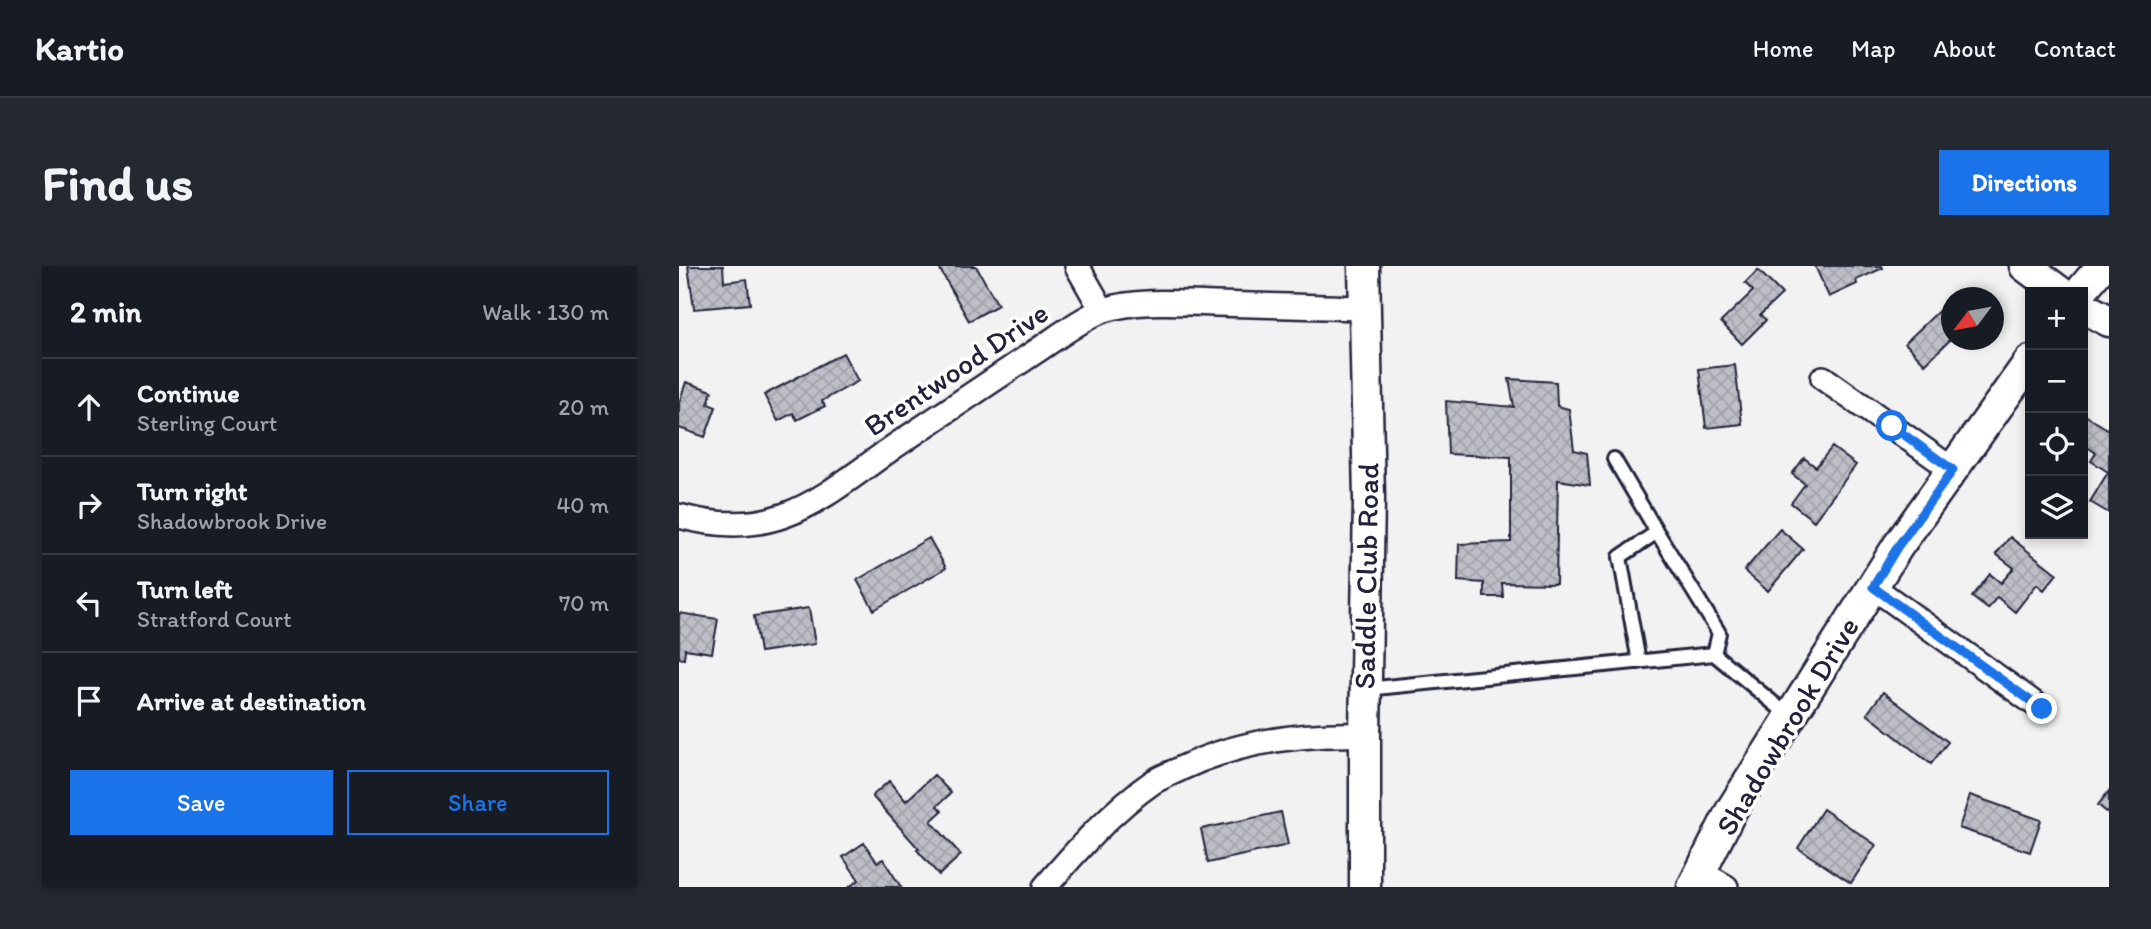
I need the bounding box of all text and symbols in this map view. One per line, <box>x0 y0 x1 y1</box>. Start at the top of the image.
text: Kartio <box>35 29 124 68</box>
text: Home <box>1753 34 1813 63</box>
text: Map <box>1851 34 1895 63</box>
text: About <box>1933 34 1996 63</box>
text: Contact <box>2034 34 2116 63</box>
button: Directions <box>1939 150 2109 215</box>
text: Find us <box>42 153 193 212</box>
north arrow <box>1941 287 2004 350</box>
map controls <box>2025 287 2088 539</box>
button: + <box>2025 287 2088 350</box>
text: 2 min <box>70 293 141 330</box>
street label: Brentwood Drive <box>857 294 1055 444</box>
text: Walk · 130 m <box>482 298 609 326</box>
button: − <box>2025 350 2088 413</box>
text: Continue <box>137 377 240 409</box>
icon: ahead <box>70 388 108 426</box>
text: 20 m <box>558 393 609 421</box>
text: Sterling Court <box>137 409 277 437</box>
route start <box>1876 410 1907 441</box>
button: locate <box>2025 413 2088 476</box>
street label: Saddle Club Road <box>1346 462 1386 690</box>
text: Turn right <box>137 475 248 507</box>
button: layers <box>2025 476 2088 539</box>
icon: right <box>70 486 108 524</box>
text: 40 m <box>556 491 609 519</box>
text: Shadowbrook Drive <box>137 507 327 535</box>
text: Turn left <box>137 573 233 605</box>
icon: left <box>70 584 108 622</box>
text: 70 m <box>559 589 609 617</box>
text: Stratford Court <box>137 605 292 633</box>
street label: Shadowbrook Drive <box>1707 610 1867 842</box>
icon: arrive <box>70 682 108 720</box>
text: Arrive at destination <box>137 685 366 717</box>
route end <box>2026 693 2057 724</box>
button: Save <box>70 770 333 835</box>
button: Share <box>347 770 609 835</box>

